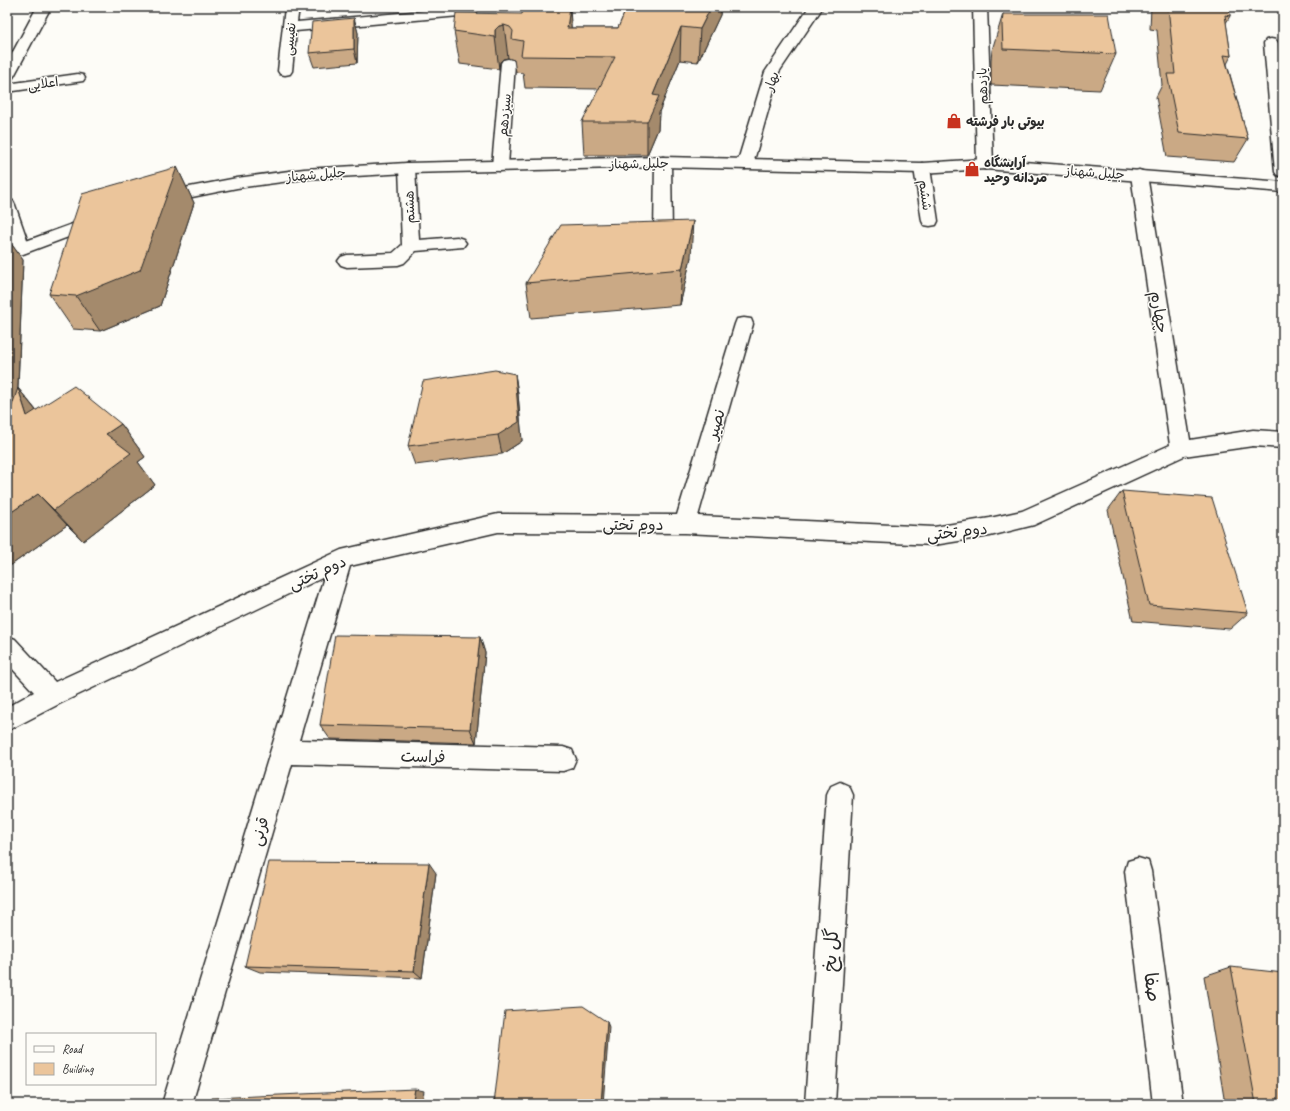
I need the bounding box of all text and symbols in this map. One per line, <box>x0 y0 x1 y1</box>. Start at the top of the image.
street label: نفیسی <box>280 22 301 57</box>
street label: یازدهم <box>974 67 994 105</box>
street label: بهار <box>761 69 783 94</box>
street label: اعلایی <box>27 74 60 95</box>
street label: سیزدهم <box>495 93 517 137</box>
shop icon: بیوتی بار فرشته <box>945 112 963 130</box>
place label: بیوتی بار فرشته <box>966 114 1045 130</box>
place label: آرایشگاه مردانه وحید <box>984 154 1047 186</box>
street label: جلیل شهناز <box>608 155 669 173</box>
shop icon: آرایشگاه مردانه وحید <box>963 160 981 178</box>
street label: جلیل شهناز <box>1064 163 1125 183</box>
street label: جلیل شهناز <box>285 164 346 186</box>
street label: ششم <box>913 179 935 212</box>
street label: هشتم <box>401 190 421 224</box>
street label: چهارم <box>1144 290 1172 335</box>
street label: نصیر <box>702 407 730 444</box>
street label: دوم تختی <box>603 515 663 537</box>
street label: دوم تختی <box>926 519 989 547</box>
street label: دوم تختی <box>285 551 350 596</box>
street label: فراست <box>400 747 446 767</box>
street label: قرنی <box>246 814 274 848</box>
street label: گل یخ <box>818 927 844 973</box>
street label: صفا <box>1138 971 1166 1003</box>
legend <box>26 1033 156 1085</box>
text: Road <box>62 1041 84 1057</box>
text: Building <box>62 1061 94 1077</box>

